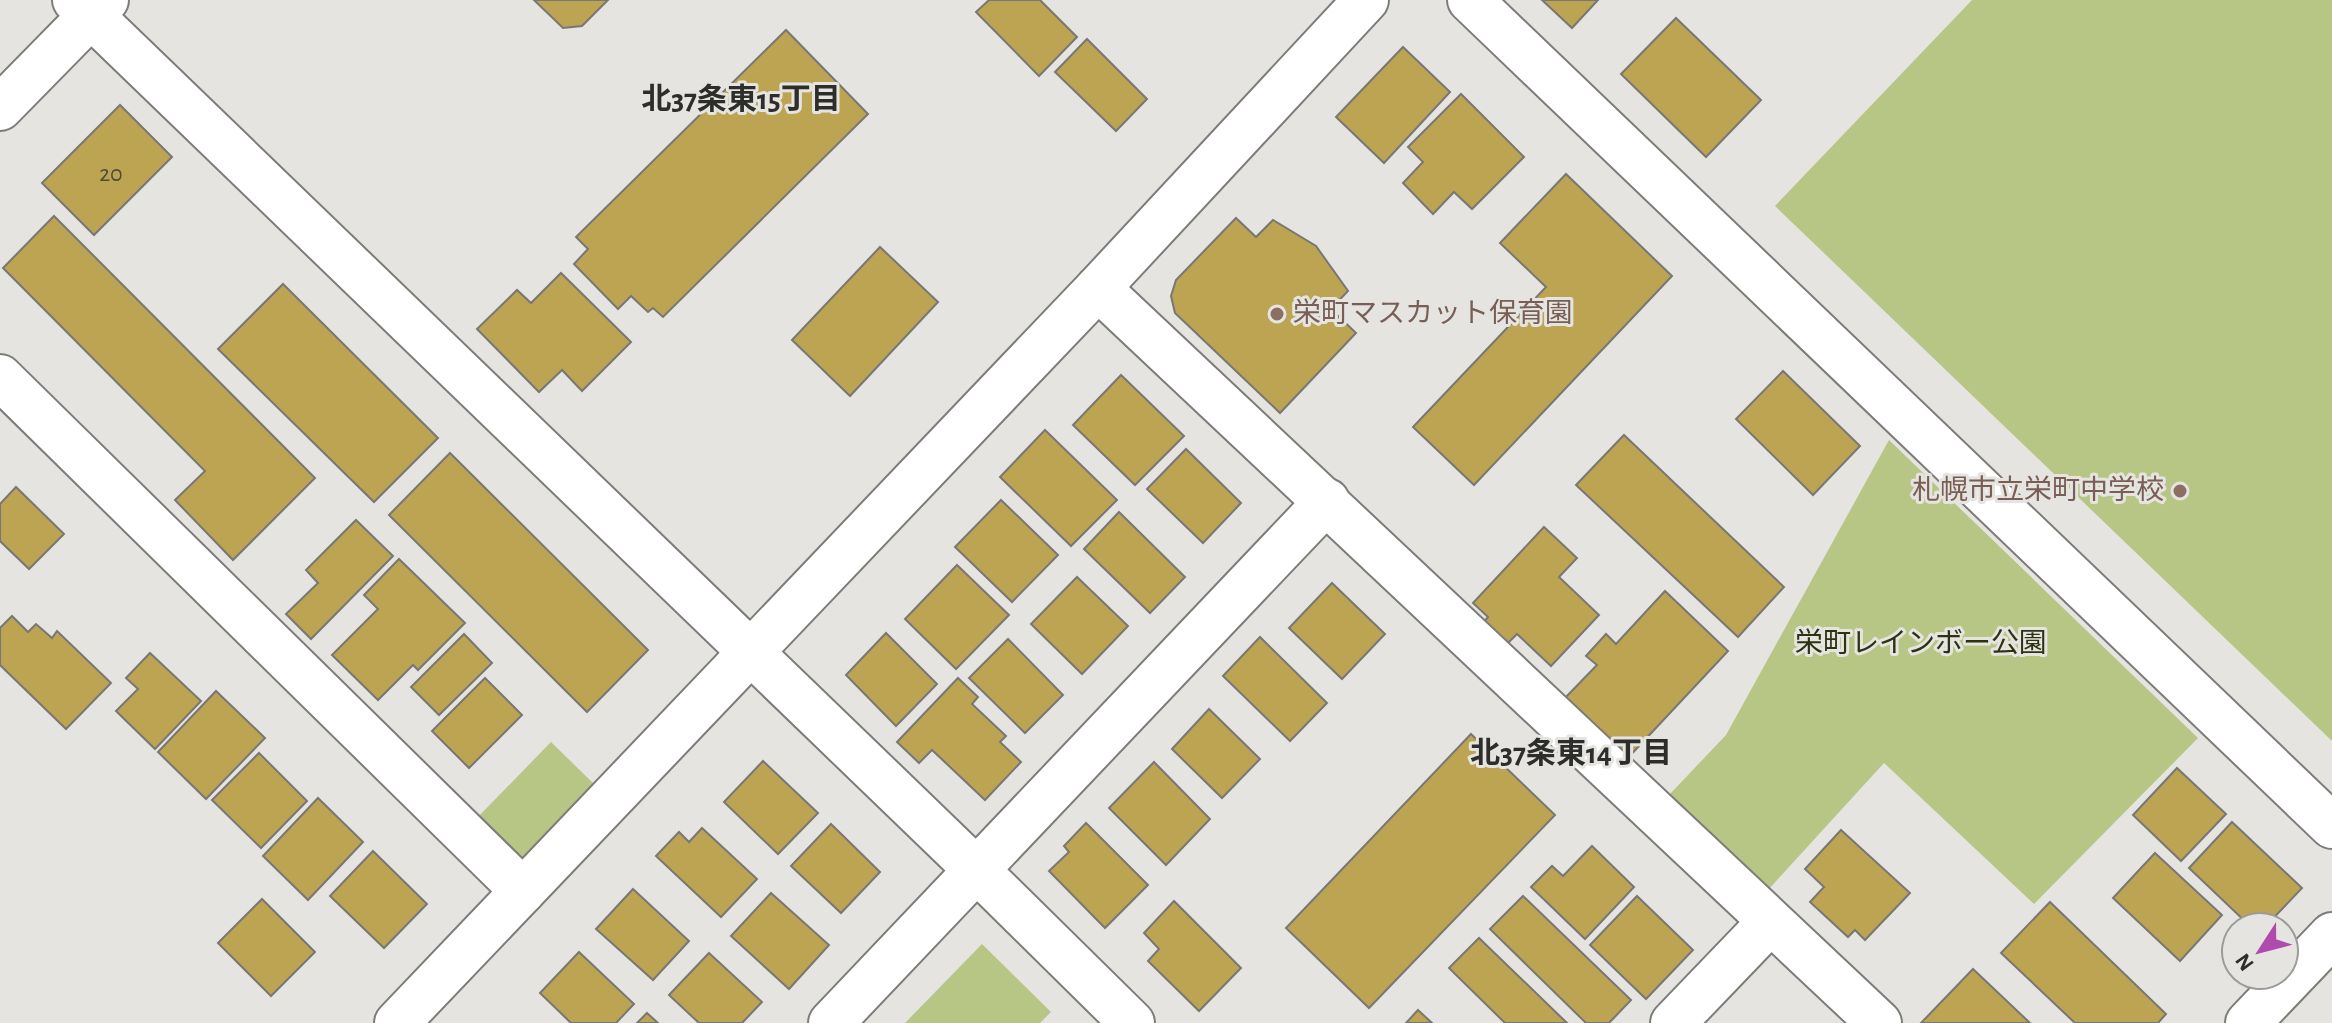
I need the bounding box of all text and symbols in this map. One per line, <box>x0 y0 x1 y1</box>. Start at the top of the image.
district label: 北37条東15丁目 <box>641 83 841 115</box>
house number: 20 <box>99 162 123 186</box>
place label: 栄町マスカット保育園 <box>1293 298 1573 328</box>
marker: 栄町マスカット保育園 <box>1268 305 1286 323</box>
place label: 札幌市立栄町中学校 <box>1912 475 2164 505</box>
marker: 札幌市立栄町中学校 <box>2171 482 2189 500</box>
park label: 栄町レインボー公園 <box>1795 628 2047 658</box>
district label: 北37条東14丁目 <box>1470 737 1672 769</box>
north arrow <box>2220 911 2300 991</box>
text: N <box>2231 950 2258 975</box>

